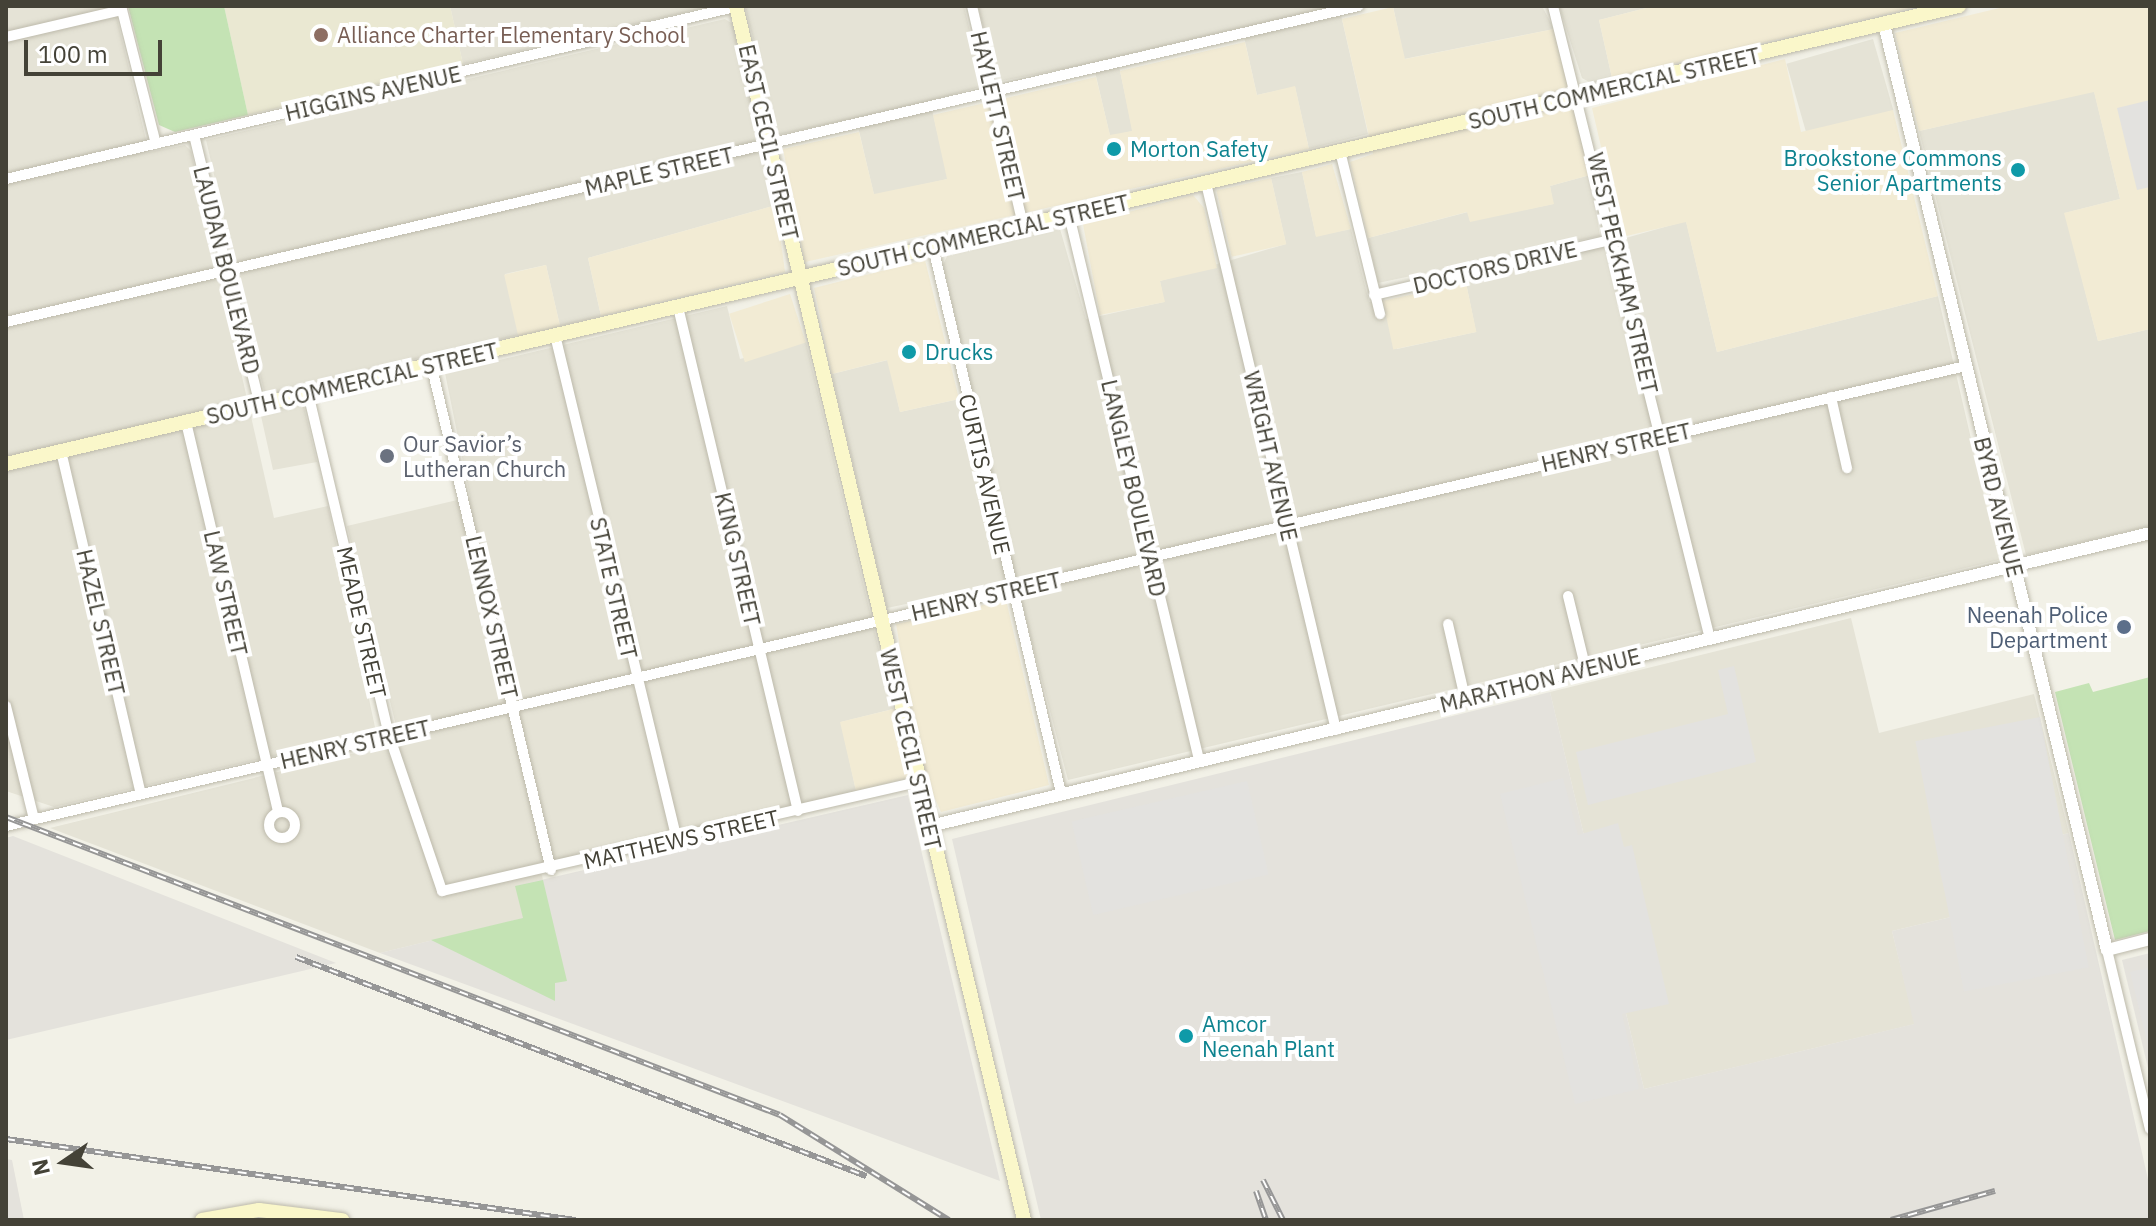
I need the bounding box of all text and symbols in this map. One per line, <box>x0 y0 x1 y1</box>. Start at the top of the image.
place label: Alliance Charter Elementary School <box>337 22 686 48</box>
scale bar <box>28 24 166 74</box>
marker: Alliance Charter Elementary School <box>312 26 330 44</box>
street label: HAYLETT STREET <box>966 28 1030 204</box>
text: 100 m <box>38 38 108 70</box>
street label: EAST CECIL STREET <box>734 42 804 242</box>
street label: SOUTH COMMERCIAL STREET <box>1466 42 1762 134</box>
street label: HIGGINS AVENUE <box>282 60 464 126</box>
place label: Morton Safety <box>1130 136 1268 162</box>
marker: Morton Safety <box>1105 140 1123 158</box>
street label: MAPLE STREET <box>582 141 736 201</box>
place label: Brookstone Commons Senior Apartments <box>1783 144 2002 196</box>
street label: WEST PECKHAM STREET <box>1582 150 1664 396</box>
marker: Brookstone Commons Senior Apartments <box>2009 161 2027 179</box>
street label: LAUDAN BOULEVARD <box>188 163 266 377</box>
street label: SOUTH COMMERCIAL STREET <box>835 189 1131 281</box>
street label: DOCTORS DRIVE <box>1410 235 1580 299</box>
street label: SOUTH COMMERCIAL STREET <box>204 337 500 429</box>
place label: Drucks <box>925 339 993 365</box>
marker: Drucks <box>900 343 918 361</box>
street label: WRIGHT AVENUE <box>1239 368 1303 544</box>
street label: LANGLEY BOULEVARD <box>1096 377 1172 599</box>
street label: CURTIS AVENUE <box>954 391 1016 557</box>
street label: HENRY STREET <box>1539 417 1693 477</box>
place label: Our Savior’s Lutheran Church <box>403 430 566 482</box>
street label: BYRD AVENUE <box>1969 434 2029 580</box>
marker: Our Savior’s Lutheran Church <box>378 447 396 465</box>
street label: KING STREET <box>710 490 766 628</box>
street label: STATE STREET <box>585 515 643 661</box>
street label: LAW STREET <box>199 528 253 658</box>
street label: LENNOX STREET <box>460 533 524 701</box>
street label: MEADE STREET <box>332 544 392 700</box>
street label: HAZEL STREET <box>71 547 131 697</box>
street label: HENRY STREET <box>909 566 1063 626</box>
place label: Neenah Police Department <box>1967 601 2108 652</box>
marker: Neenah Police Department <box>2115 618 2133 636</box>
street label: MARATHON AVENUE <box>1437 642 1643 718</box>
street label: WEST CECIL STREET <box>875 646 947 852</box>
street label: HENRY STREET <box>278 714 432 774</box>
street label: MATTHEWS STREET <box>581 804 781 874</box>
place label: Amcor Neenah Plant <box>1202 1010 1335 1062</box>
marker: Amcor Neenah Plant <box>1177 1027 1195 1045</box>
north arrow <box>24 1122 104 1202</box>
text: N <box>24 1156 56 1179</box>

